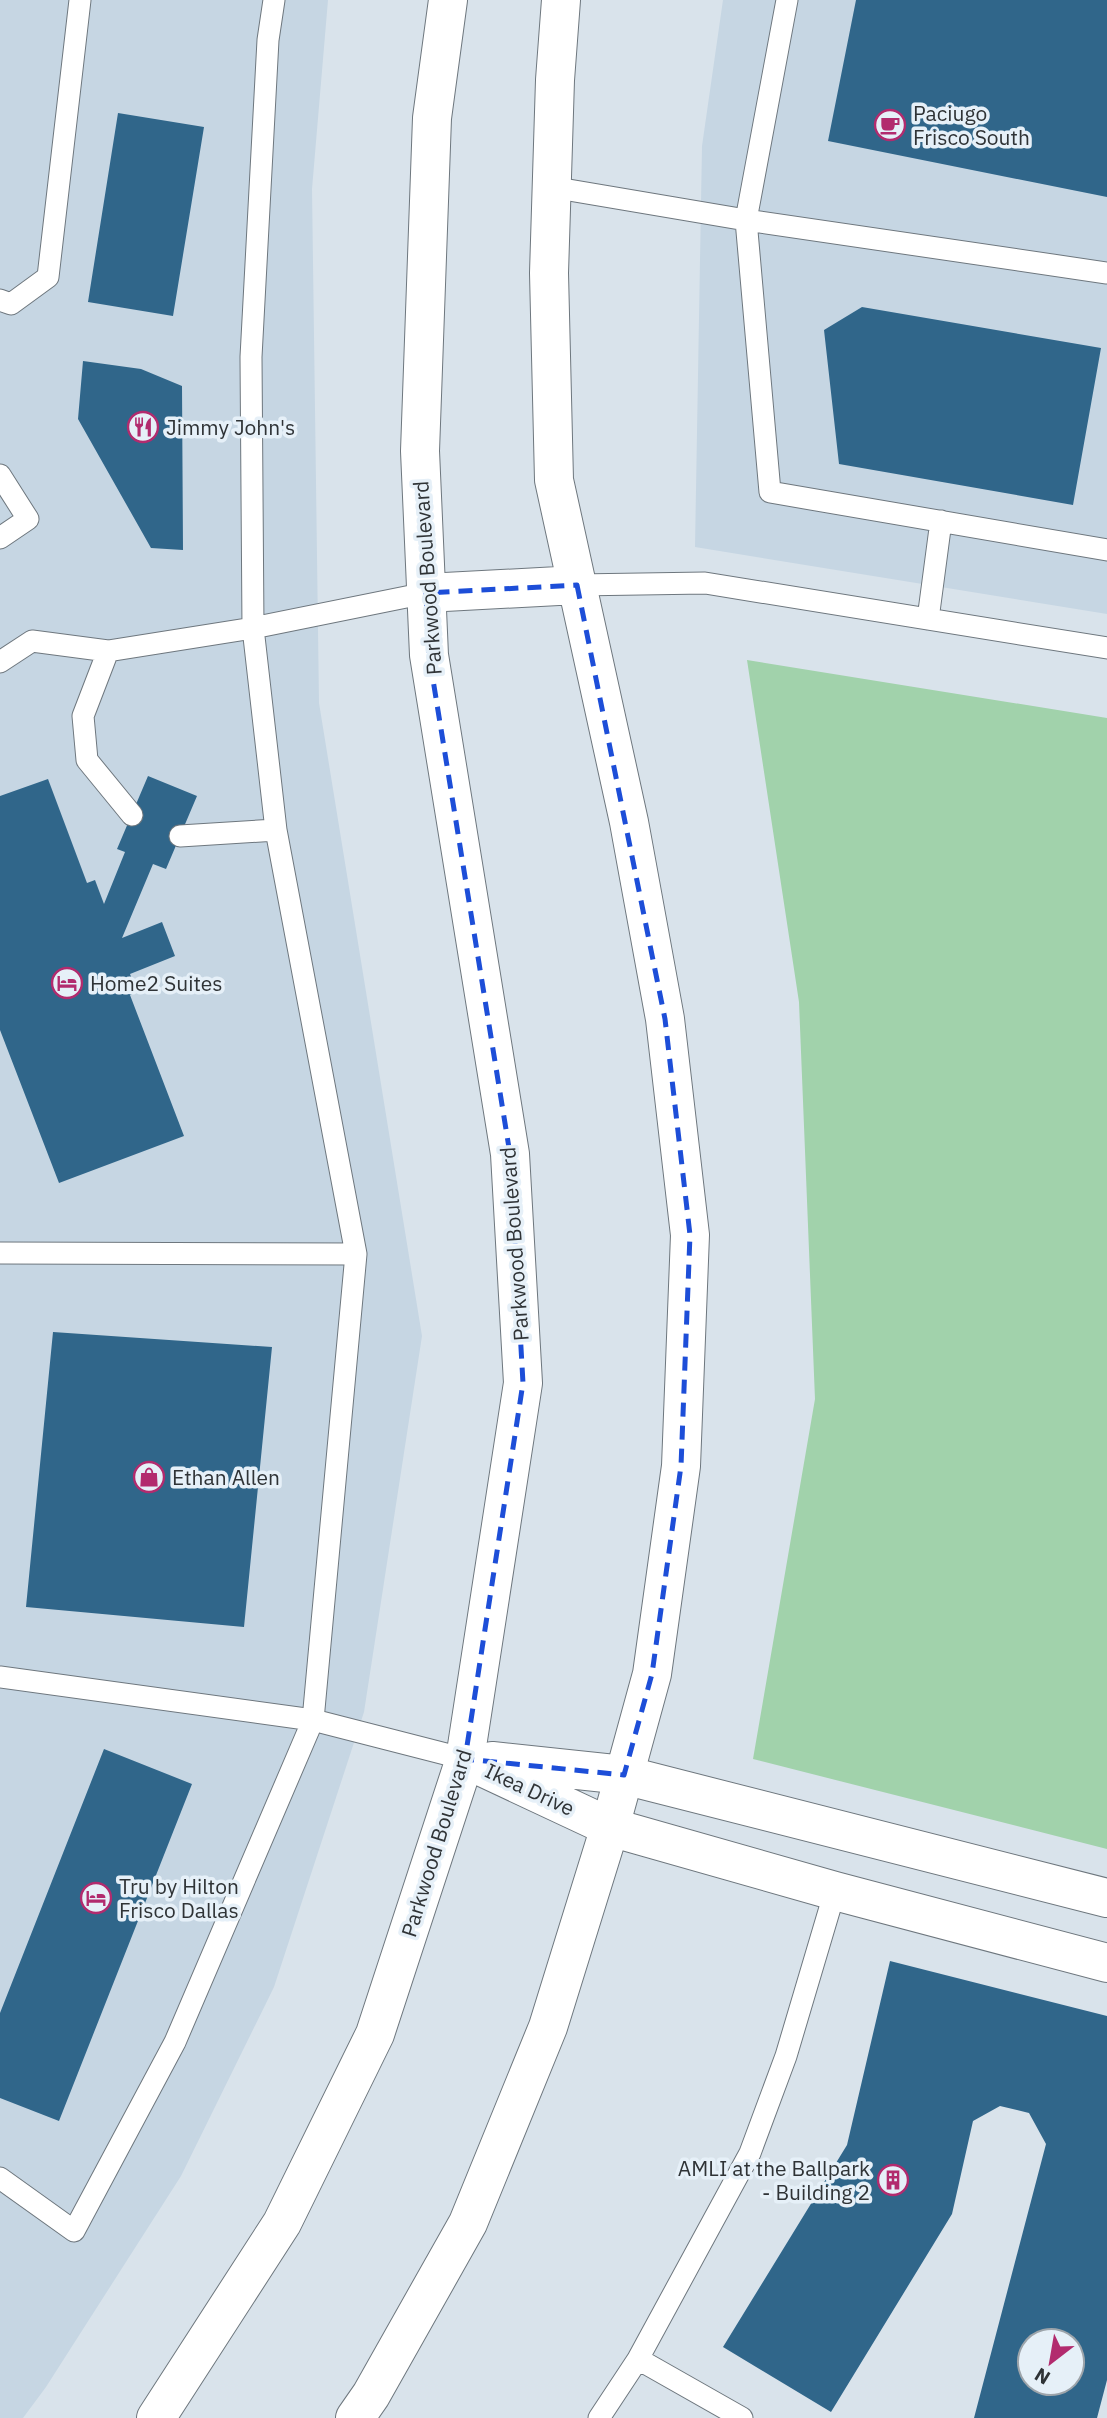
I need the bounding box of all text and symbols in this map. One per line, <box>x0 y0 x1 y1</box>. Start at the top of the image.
place label: Paciugo Frisco South <box>913 99 1030 151</box>
cafe icon: Paciugo Frisco South <box>873 108 907 142</box>
restaurant icon: Jimmy John's <box>126 410 160 444</box>
place label: Jimmy John's <box>166 413 295 441</box>
street label: Parkwood Boulevard <box>406 480 448 676</box>
hotel icon: Home2 Suites <box>50 966 84 1000</box>
place label: Home2 Suites <box>90 969 222 997</box>
street label: Parkwood Boulevard <box>493 1146 535 1342</box>
shop icon: Ethan Allen <box>132 1460 166 1494</box>
place label: Ethan Allen <box>172 1463 280 1491</box>
street label: Parkwood Boulevard <box>394 1746 478 1940</box>
street label: Ikea Drive <box>481 1756 579 1822</box>
place label: Tru by Hilton Frisco Dallas <box>119 1872 239 1924</box>
hotel icon: Tru by Hilton Frisco Dallas <box>79 1881 113 1915</box>
place label: AMLI at the Ballpark - Building 2 <box>678 2154 870 2206</box>
building icon: AMLI at the Ballpark - Building 2 <box>876 2163 910 2197</box>
north arrow <box>1016 2327 1086 2397</box>
text: N <box>1030 2363 1054 2390</box>

